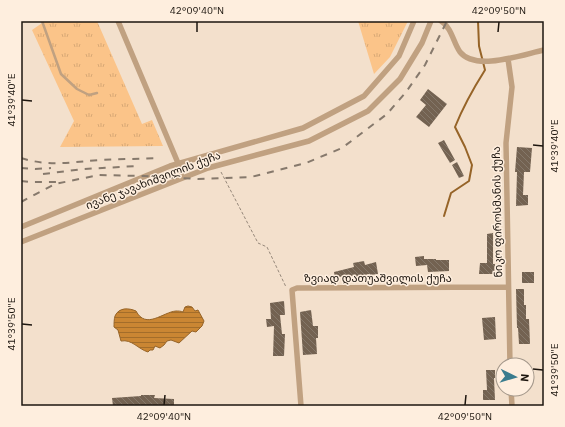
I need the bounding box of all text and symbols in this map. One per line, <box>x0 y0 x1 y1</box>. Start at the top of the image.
text: 42°09'40"N <box>170 4 224 17</box>
text: 42°09'50"N <box>472 4 526 17</box>
text: 41°39'40"E <box>5 73 18 127</box>
text: 41°39'40"E <box>548 119 561 173</box>
street label: ნიკო ფიროსმანის ქუჩა <box>489 146 505 278</box>
street label: ივანე ჯავახიშვილის ქუჩა <box>83 148 223 212</box>
street label: ზვიად დათუაშვილის ქუჩა <box>304 271 452 285</box>
text: 41°39'50"E <box>5 297 18 351</box>
text: 41°39'50"E <box>548 343 561 397</box>
north arrow <box>495 357 535 397</box>
text: N <box>518 373 532 382</box>
text: 42°09'40"N <box>137 410 191 423</box>
text: 42°09'50"N <box>438 410 492 423</box>

